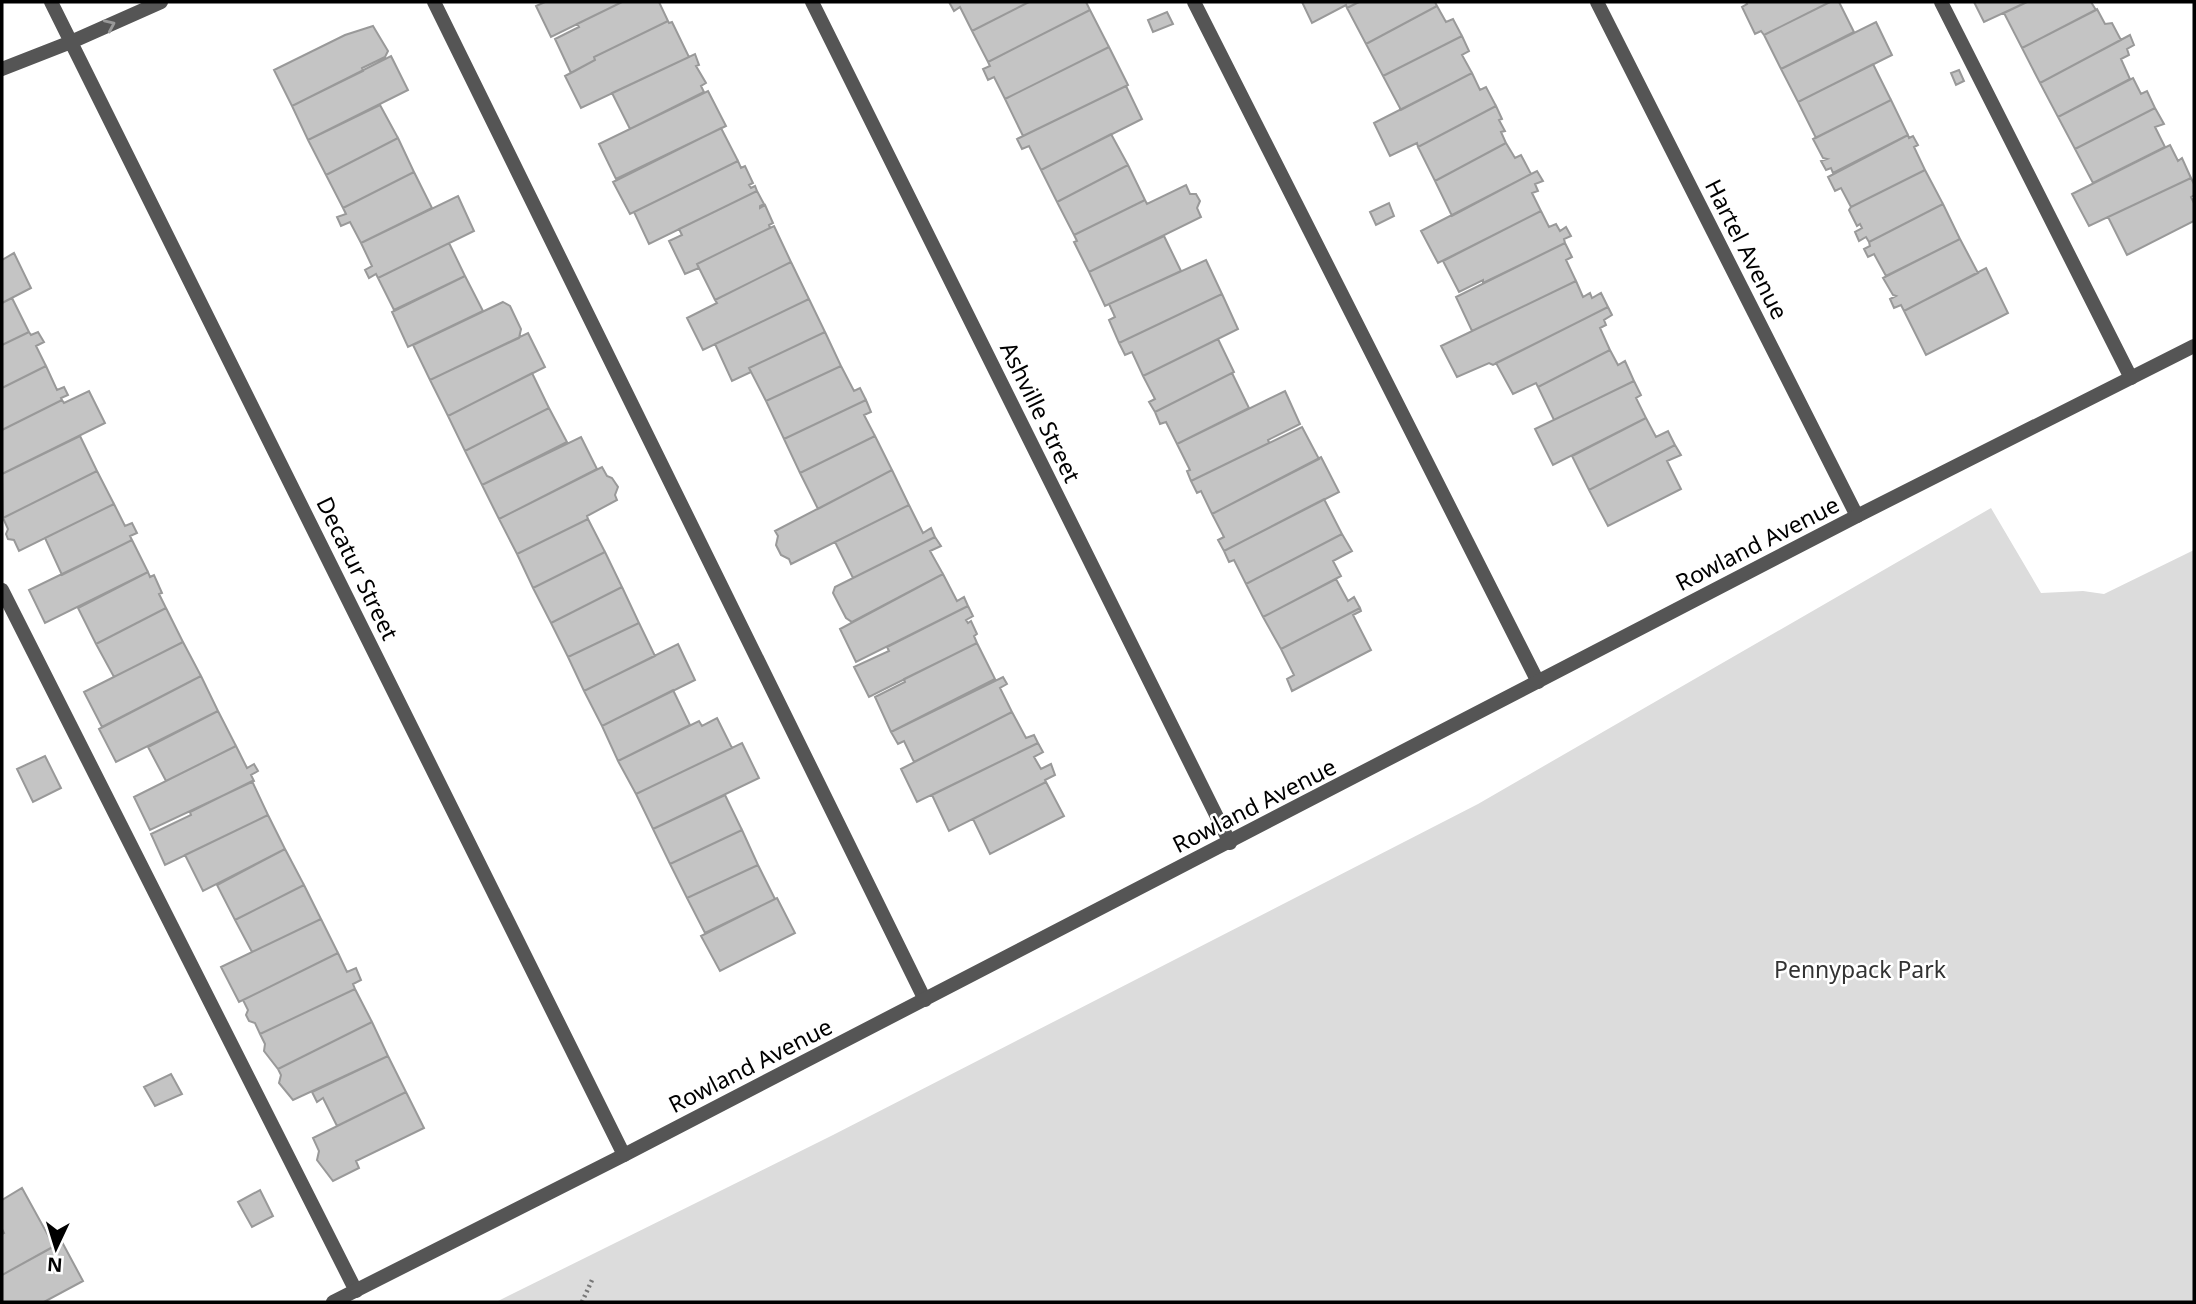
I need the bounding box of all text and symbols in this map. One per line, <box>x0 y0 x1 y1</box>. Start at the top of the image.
one-way arrow <box>103 19 115 33</box>
street label: Hartel Avenue <box>1698 173 1796 325</box>
street label: Ashville Street <box>993 336 1089 488</box>
street label: Rowland Avenue <box>1670 488 1844 598</box>
street label: Decatur Street <box>309 491 407 645</box>
street label: Rowland Avenue <box>1167 750 1341 860</box>
park label: Pennypack Park <box>1774 953 1947 985</box>
street label: Rowland Avenue <box>663 1010 837 1120</box>
north arrow <box>21 1213 91 1283</box>
text: N <box>46 1251 63 1278</box>

